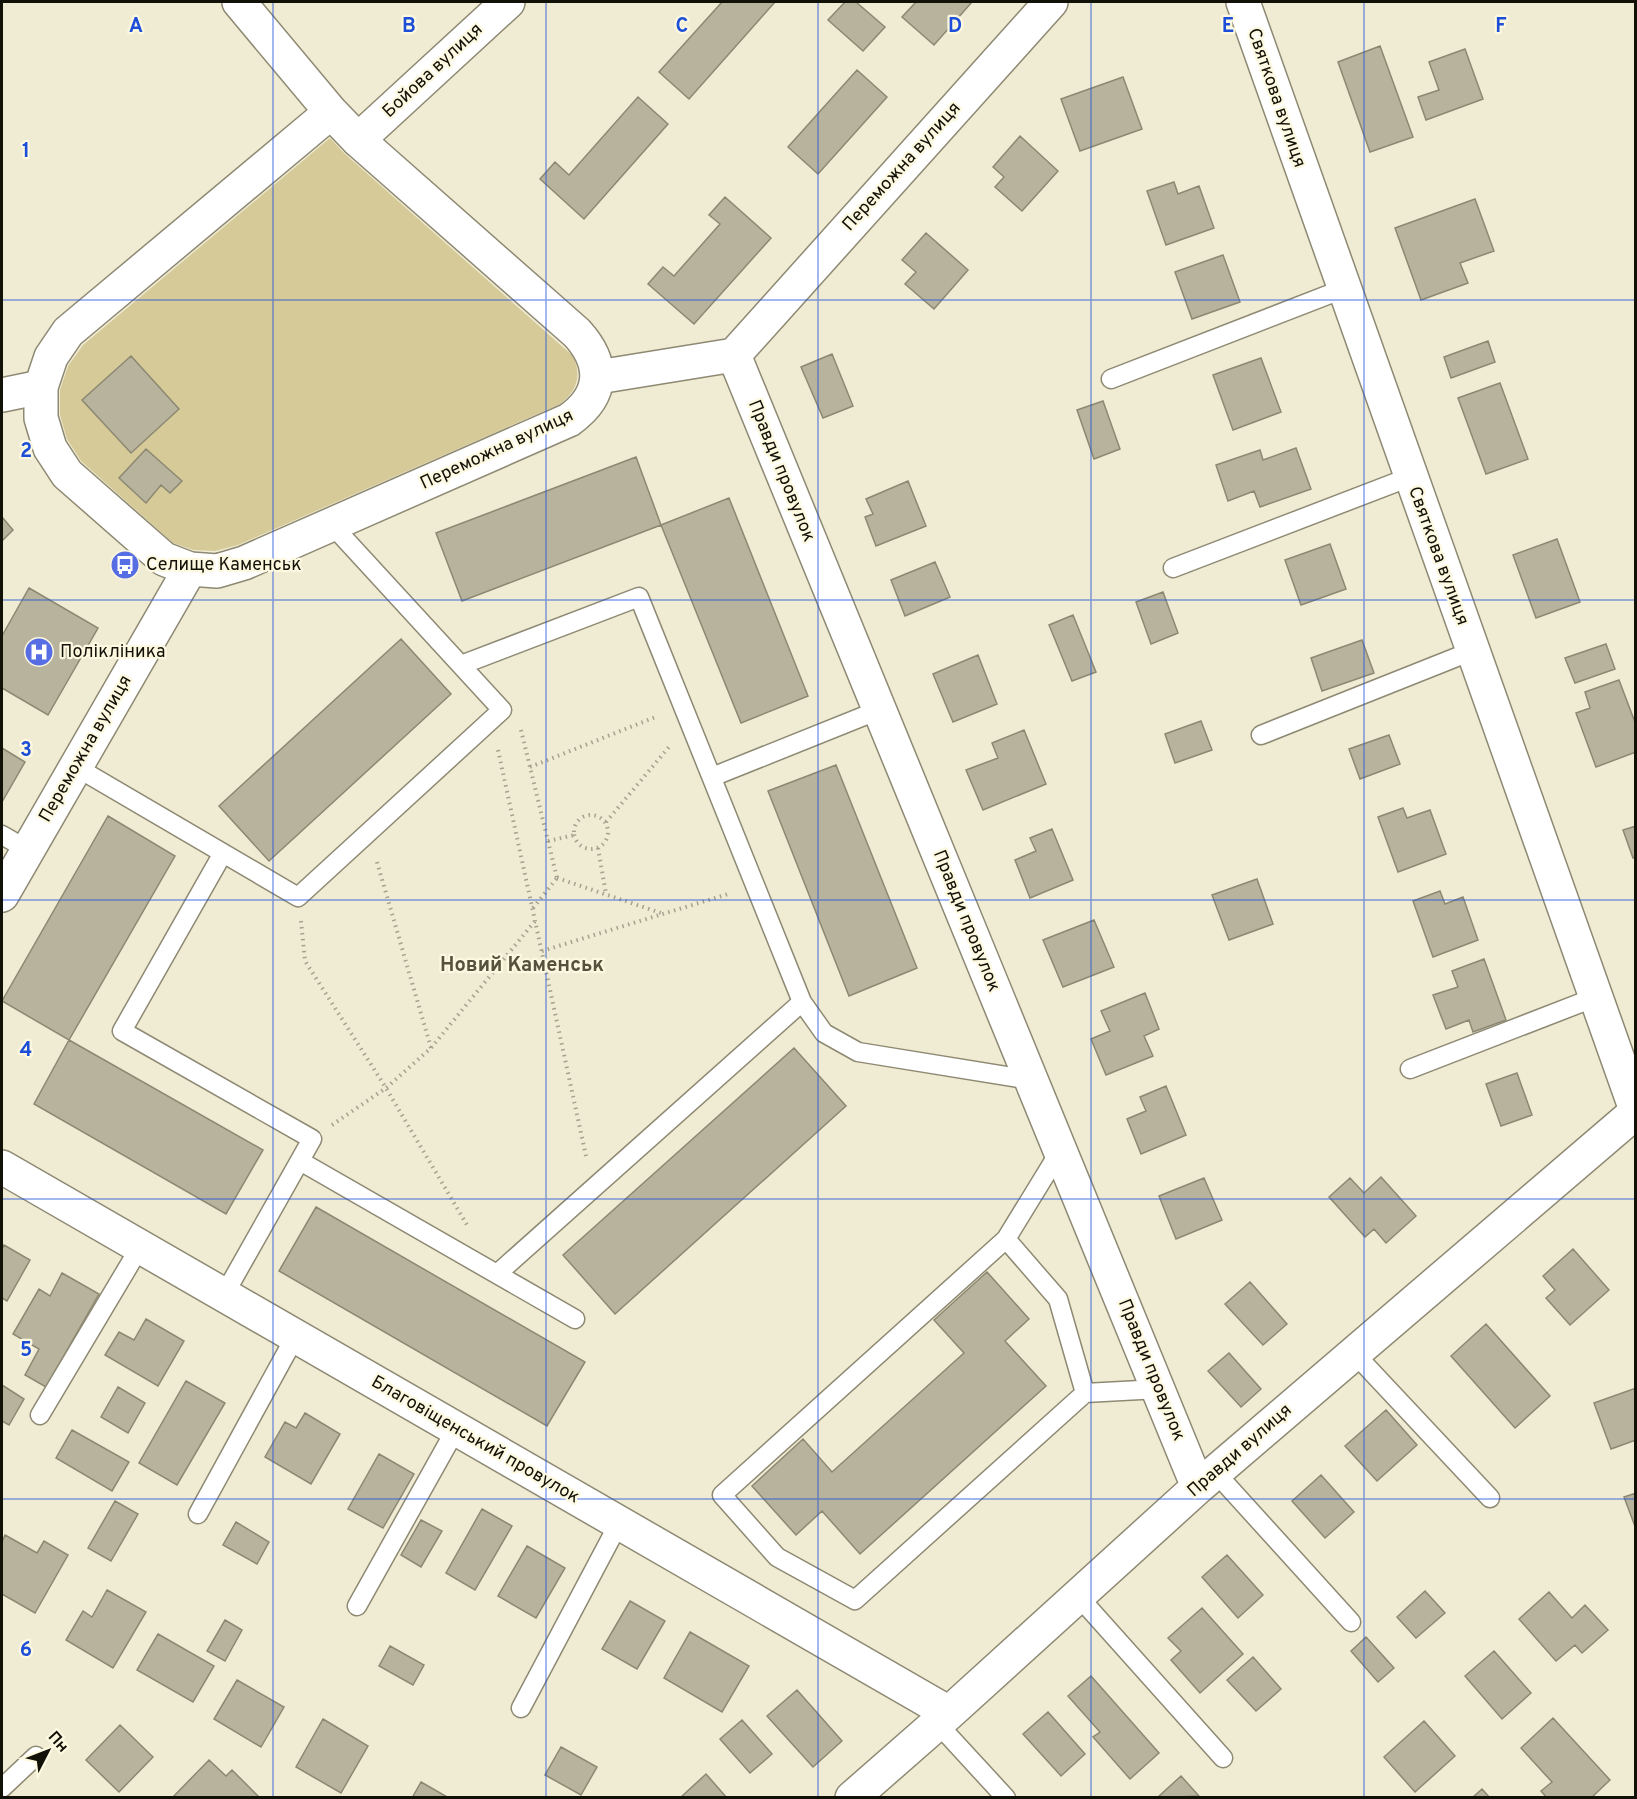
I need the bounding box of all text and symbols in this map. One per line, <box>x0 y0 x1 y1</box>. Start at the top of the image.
text: A <box>129 14 143 40</box>
text: B <box>402 14 416 40</box>
text: C <box>676 14 688 40</box>
text: D <box>948 14 962 40</box>
text: E <box>1222 14 1234 40</box>
text: F <box>1495 14 1507 40</box>
street label: Бойова вулиця <box>378 19 488 123</box>
street label: Святкова вулиця <box>1241 25 1311 171</box>
street label: Переможна вулиця <box>838 98 966 236</box>
text: 1 <box>22 139 30 165</box>
street label: Правди провулок <box>742 397 820 545</box>
street label: Переможна вулиця <box>417 404 577 496</box>
text: 2 <box>20 439 32 465</box>
street label: Святкова вулиця <box>1402 484 1474 628</box>
bus stop icon: Селище Каменськ <box>109 549 141 581</box>
place label: Селище Каменськ <box>146 554 301 577</box>
hospital icon: Полікліника <box>23 636 55 668</box>
place label: Полікліника <box>60 641 165 664</box>
street label: Переможна вулиця <box>34 671 138 827</box>
text: 3 <box>20 738 32 764</box>
street label: Правди провулок <box>927 847 1005 995</box>
district label: Новий Каменськ <box>440 953 604 979</box>
text: 4 <box>20 1038 32 1064</box>
street label: Правди провулок <box>1112 1296 1190 1444</box>
text: 5 <box>20 1338 32 1364</box>
street label: Благовіщенський провулок <box>367 1371 583 1509</box>
street label: Правди вулиця <box>1183 1399 1297 1503</box>
text: 6 <box>20 1638 32 1664</box>
north arrow <box>18 1721 78 1781</box>
text: Пн <box>43 1728 72 1757</box>

